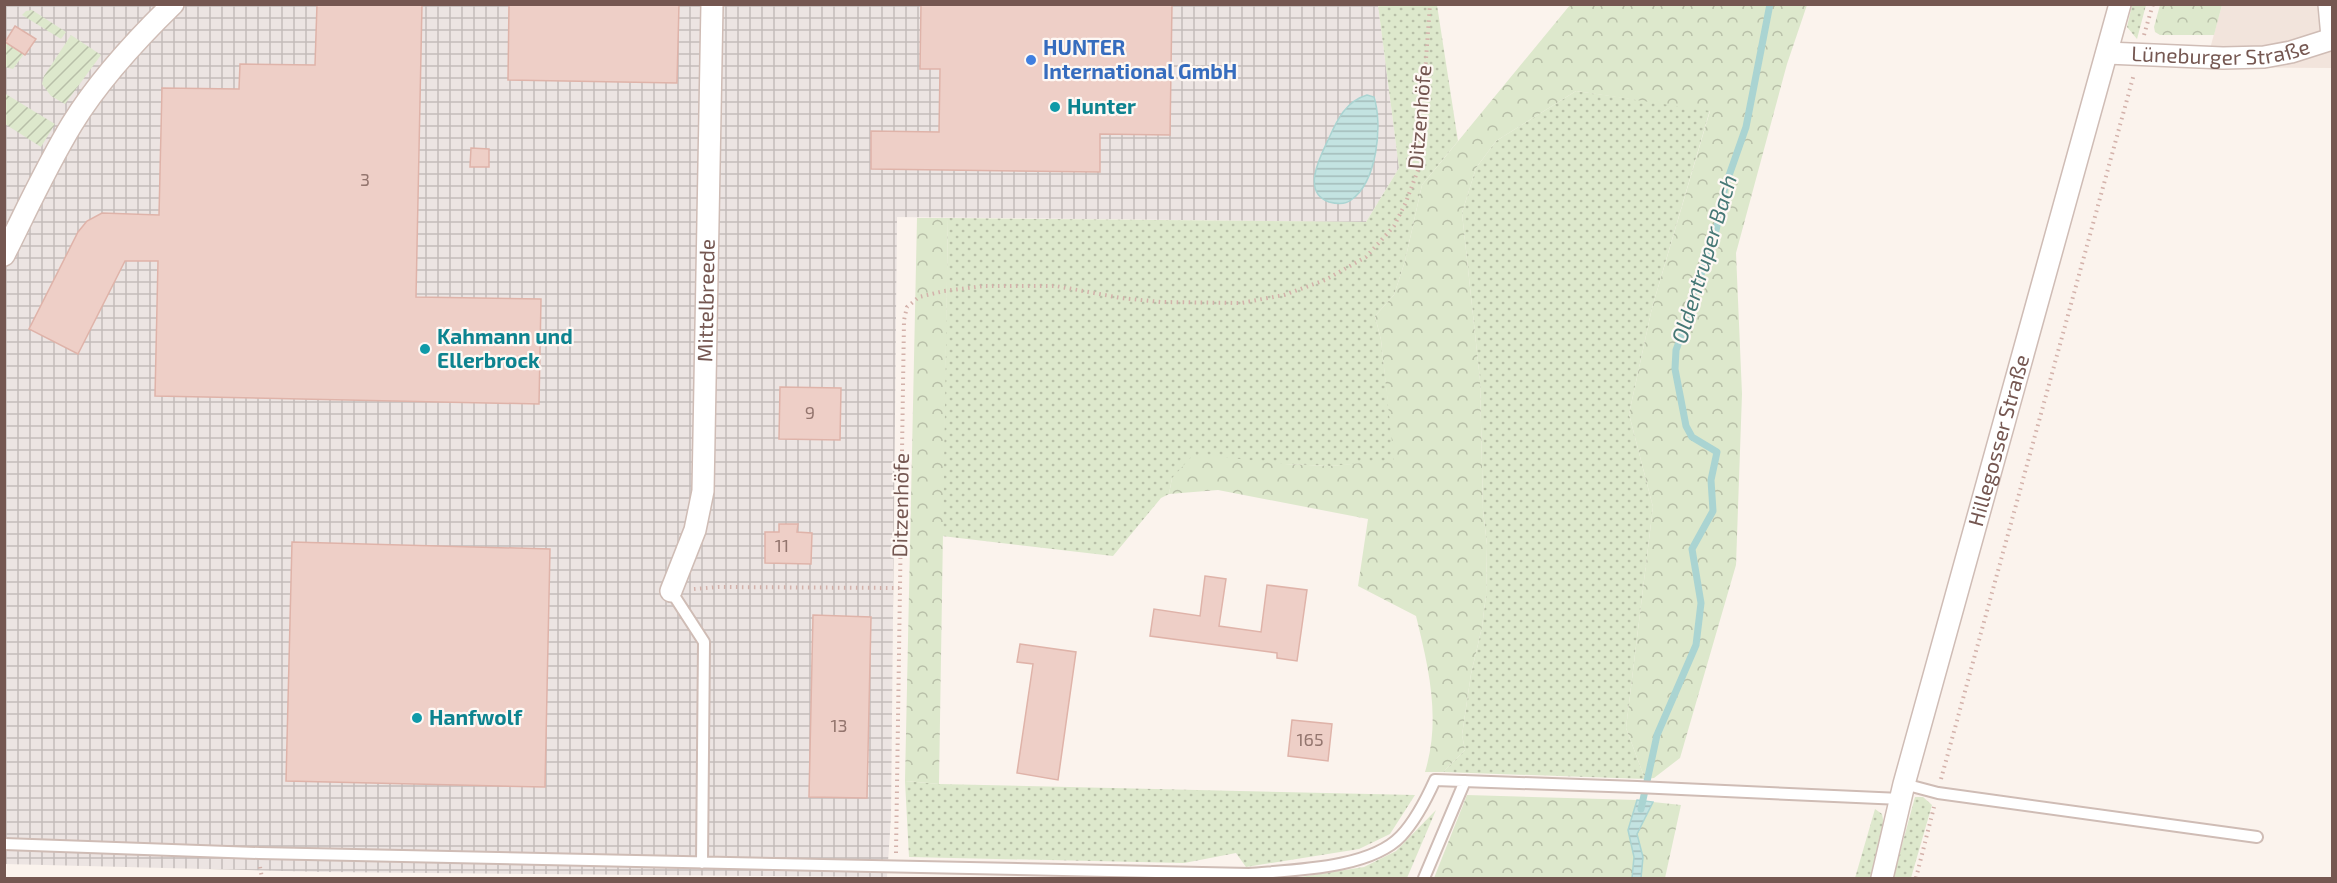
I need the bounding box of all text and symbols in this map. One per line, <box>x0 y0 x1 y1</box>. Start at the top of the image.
street label: Lüneburger Straße <box>2131 33 2312 69</box>
place label: HUNTER International GmbH <box>1043 34 1237 83</box>
marker: HUNTER International GmbH <box>1024 53 1038 67</box>
street label: Ditzenhöfe <box>1401 64 1436 170</box>
place label: Hunter <box>1067 93 1136 118</box>
marker: Hunter <box>1048 100 1062 114</box>
house number: 3 <box>360 168 370 190</box>
water label: Oldentruper Bach <box>1665 171 1741 346</box>
street label: Mittelbreede <box>691 239 719 362</box>
place label: Kahmann und Ellerbrock <box>437 323 573 372</box>
marker: Kahmann und Ellerbrock <box>418 342 432 356</box>
street label: Hillegosser Straße <box>1962 351 2033 529</box>
house number: 9 <box>805 401 815 423</box>
street label: Ditzenhöfe <box>886 452 913 557</box>
house number: 11 <box>775 534 789 556</box>
place label: Hanfwolf <box>429 704 522 729</box>
marker: Hanfwolf <box>410 711 424 725</box>
house number: 13 <box>830 714 848 736</box>
house number: 165 <box>1296 728 1324 750</box>

